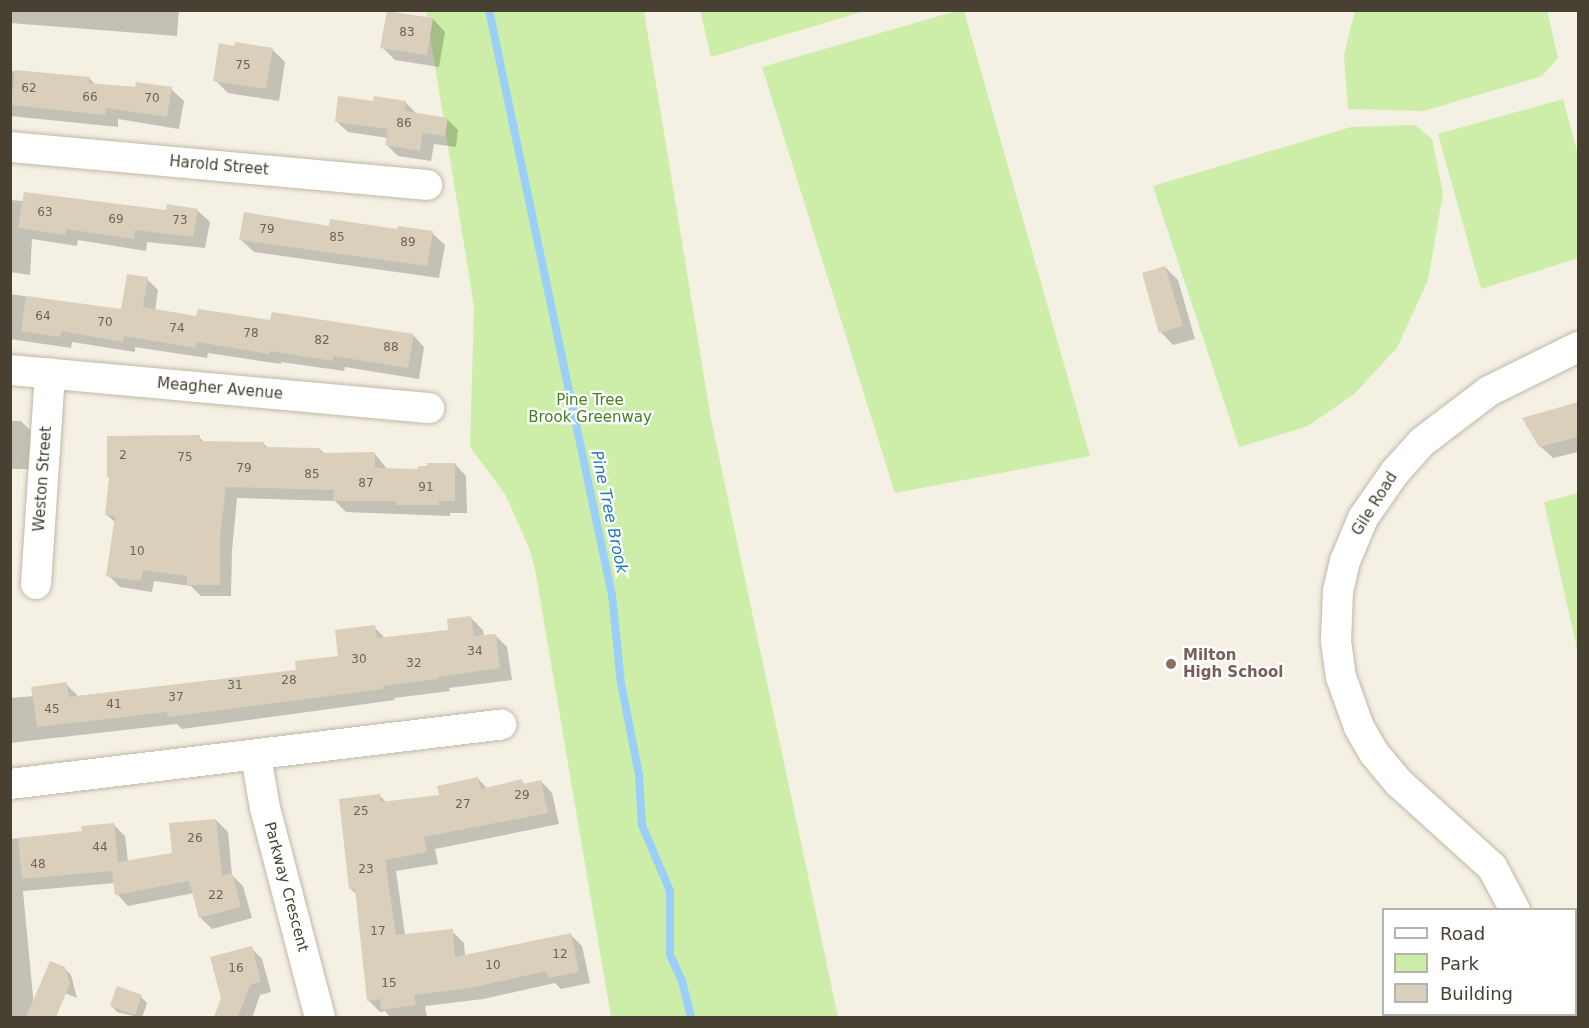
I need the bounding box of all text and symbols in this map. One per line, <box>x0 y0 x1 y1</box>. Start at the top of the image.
house number: 83 <box>399 26 415 40</box>
house number: 75 <box>235 59 251 73</box>
house number: 62 <box>21 82 37 96</box>
house number: 66 <box>82 91 98 105</box>
house number: 70 <box>144 92 160 106</box>
house number: 86 <box>396 117 412 131</box>
street label: Harold Street <box>169 153 269 179</box>
house number: 63 <box>37 206 53 220</box>
house number: 69 <box>108 213 124 227</box>
house number: 73 <box>172 214 188 228</box>
house number: 79 <box>259 223 275 237</box>
house number: 85 <box>329 231 345 245</box>
house number: 89 <box>400 236 416 250</box>
house number: 64 <box>35 310 51 324</box>
house number: 70 <box>97 316 113 330</box>
house number: 74 <box>169 322 185 336</box>
house number: 78 <box>243 327 259 341</box>
house number: 82 <box>314 334 330 348</box>
house number: 88 <box>383 341 399 355</box>
street label: Meagher Avenue <box>156 375 284 403</box>
park label: Pine Tree Brook Greenway <box>528 391 652 426</box>
street label: Weston Street <box>30 426 56 532</box>
house number: 2 <box>119 449 127 463</box>
water label: Pine Tree Brook <box>587 449 631 575</box>
house number: 75 <box>177 451 193 465</box>
house number: 79 <box>236 462 252 476</box>
house number: 85 <box>304 468 320 482</box>
street label: Gile Road <box>1348 469 1402 539</box>
house number: 87 <box>358 477 374 491</box>
house number: 91 <box>418 481 434 495</box>
house number: 10 <box>129 545 145 559</box>
house number: 34 <box>467 645 483 659</box>
place label: Milton High School <box>1183 646 1283 681</box>
house number: 30 <box>351 653 367 667</box>
house number: 32 <box>406 657 422 671</box>
marker: Milton High School <box>1164 657 1178 671</box>
house number: 28 <box>281 674 297 688</box>
house number: 31 <box>227 679 243 693</box>
house number: 37 <box>168 691 184 705</box>
house number: 41 <box>106 698 122 712</box>
house number: 45 <box>44 703 60 717</box>
house number: 29 <box>514 789 530 803</box>
house number: 27 <box>455 798 471 812</box>
house number: 25 <box>353 805 369 819</box>
street label: Parkway Crescent <box>260 820 312 954</box>
house number: 26 <box>187 832 203 846</box>
house number: 44 <box>92 841 108 855</box>
house number: 48 <box>30 858 46 872</box>
house number: 23 <box>358 863 374 877</box>
house number: 22 <box>208 889 224 903</box>
legend <box>1382 908 1577 1016</box>
text: Road <box>1440 923 1485 944</box>
house number: 17 <box>370 925 386 939</box>
house number: 12 <box>552 948 568 962</box>
text: Park <box>1440 953 1479 974</box>
house number: 10 <box>485 959 501 973</box>
house number: 16 <box>228 962 244 976</box>
house number: 15 <box>381 977 397 991</box>
text: Building <box>1440 983 1513 1004</box>

